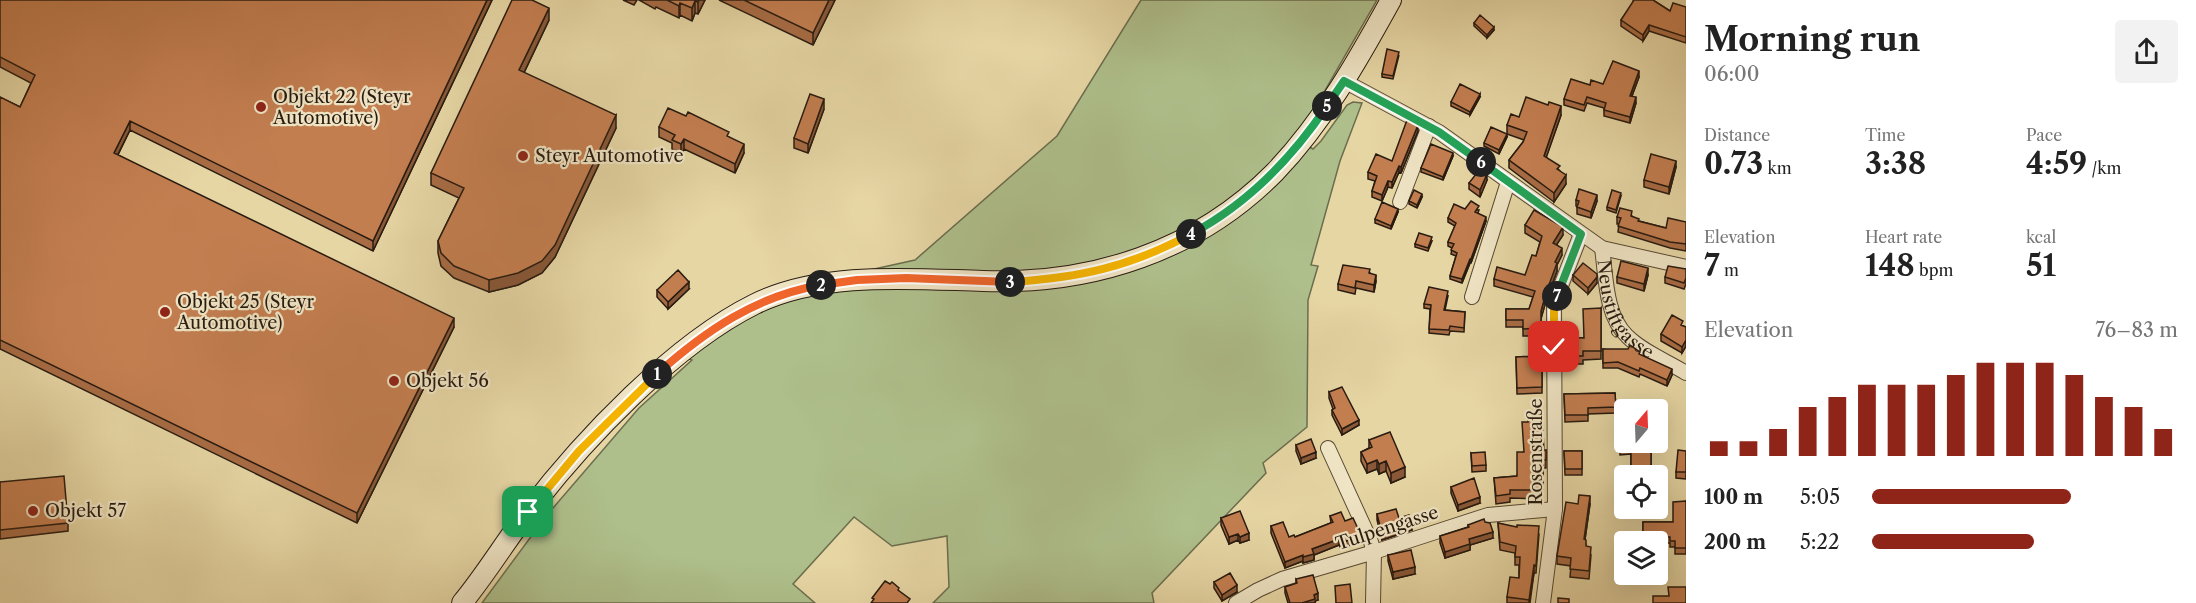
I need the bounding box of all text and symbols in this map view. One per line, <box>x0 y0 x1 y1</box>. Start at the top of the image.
text: Morning run <box>1704 19 1920 60</box>
button: share <box>2115 20 2178 83</box>
text: 06:00 <box>1704 62 1759 86</box>
place label: Objekt 22 (Steyr Automotive) <box>272 86 411 129</box>
pin: 5 <box>1312 91 1342 121</box>
text: 5 <box>1323 96 1331 116</box>
marker: Objekt 22 (Steyr Automotive) <box>254 100 268 114</box>
text: Distance <box>1704 125 1770 145</box>
text: Time <box>1865 125 1905 145</box>
text: Pace <box>2026 125 2062 145</box>
place label: Steyr Automotive <box>535 145 684 167</box>
text: 0.73 <box>1704 145 1763 182</box>
text: 3:38 <box>1865 145 1926 182</box>
text: 4:59 <box>2026 145 2087 182</box>
pin: 6 <box>1466 147 1496 177</box>
marker: Steyr Automotive <box>516 149 530 163</box>
text: 6 <box>1476 152 1486 172</box>
text: km <box>1763 158 1792 178</box>
text: /km <box>2087 158 2121 178</box>
pin: 4 <box>1176 219 1206 249</box>
text: 4 <box>1186 224 1196 244</box>
text: Elevation <box>1704 227 1775 247</box>
text: Heart rate <box>1865 227 1942 247</box>
text: kcal <box>2026 227 2056 247</box>
text: 7 <box>1704 247 1720 284</box>
text: 148 <box>1865 247 1915 284</box>
text: 51 <box>2026 247 2056 284</box>
street label: Neustiftgasse <box>1592 259 1658 364</box>
text: m <box>1720 260 1739 280</box>
text: bpm <box>1915 260 1953 280</box>
pin: 3 <box>995 267 1025 297</box>
pin: 2 <box>806 270 836 300</box>
text: 3 <box>1005 272 1015 292</box>
text: 2 <box>816 275 826 295</box>
pin: 7 <box>1542 281 1572 311</box>
text: 7 <box>1553 286 1561 306</box>
place label: Objekt 25 (Steyr Automotive) <box>176 291 315 334</box>
marker: Objekt 25 (Steyr Automotive) <box>158 305 172 319</box>
text: Elevation <box>1704 318 1793 342</box>
text: 76–83 m <box>2095 318 2178 342</box>
pin <box>1528 321 1579 372</box>
icon: check <box>1537 330 1570 363</box>
pin: 1 <box>642 359 672 389</box>
text: 1 <box>653 364 661 384</box>
place label: Objekt 56 <box>406 370 489 392</box>
marker: Objekt 56 <box>387 374 401 388</box>
street label: Rosenstraße <box>1525 399 1547 505</box>
north arrow <box>1614 399 1668 453</box>
map controls <box>1614 399 1668 585</box>
button: locate <box>1614 465 1668 519</box>
text: 100 m <box>1704 485 1763 509</box>
text: 5:05 <box>1800 485 1840 509</box>
pin <box>502 486 553 537</box>
icon: arrive <box>511 495 544 528</box>
place label: Objekt 57 <box>45 500 126 522</box>
street label: Tulpengasse <box>1333 501 1441 555</box>
marker: Objekt 57 <box>26 504 40 518</box>
text: 200 m <box>1704 530 1766 554</box>
text: 5:22 <box>1800 530 1839 554</box>
button: layers <box>1614 531 1668 585</box>

